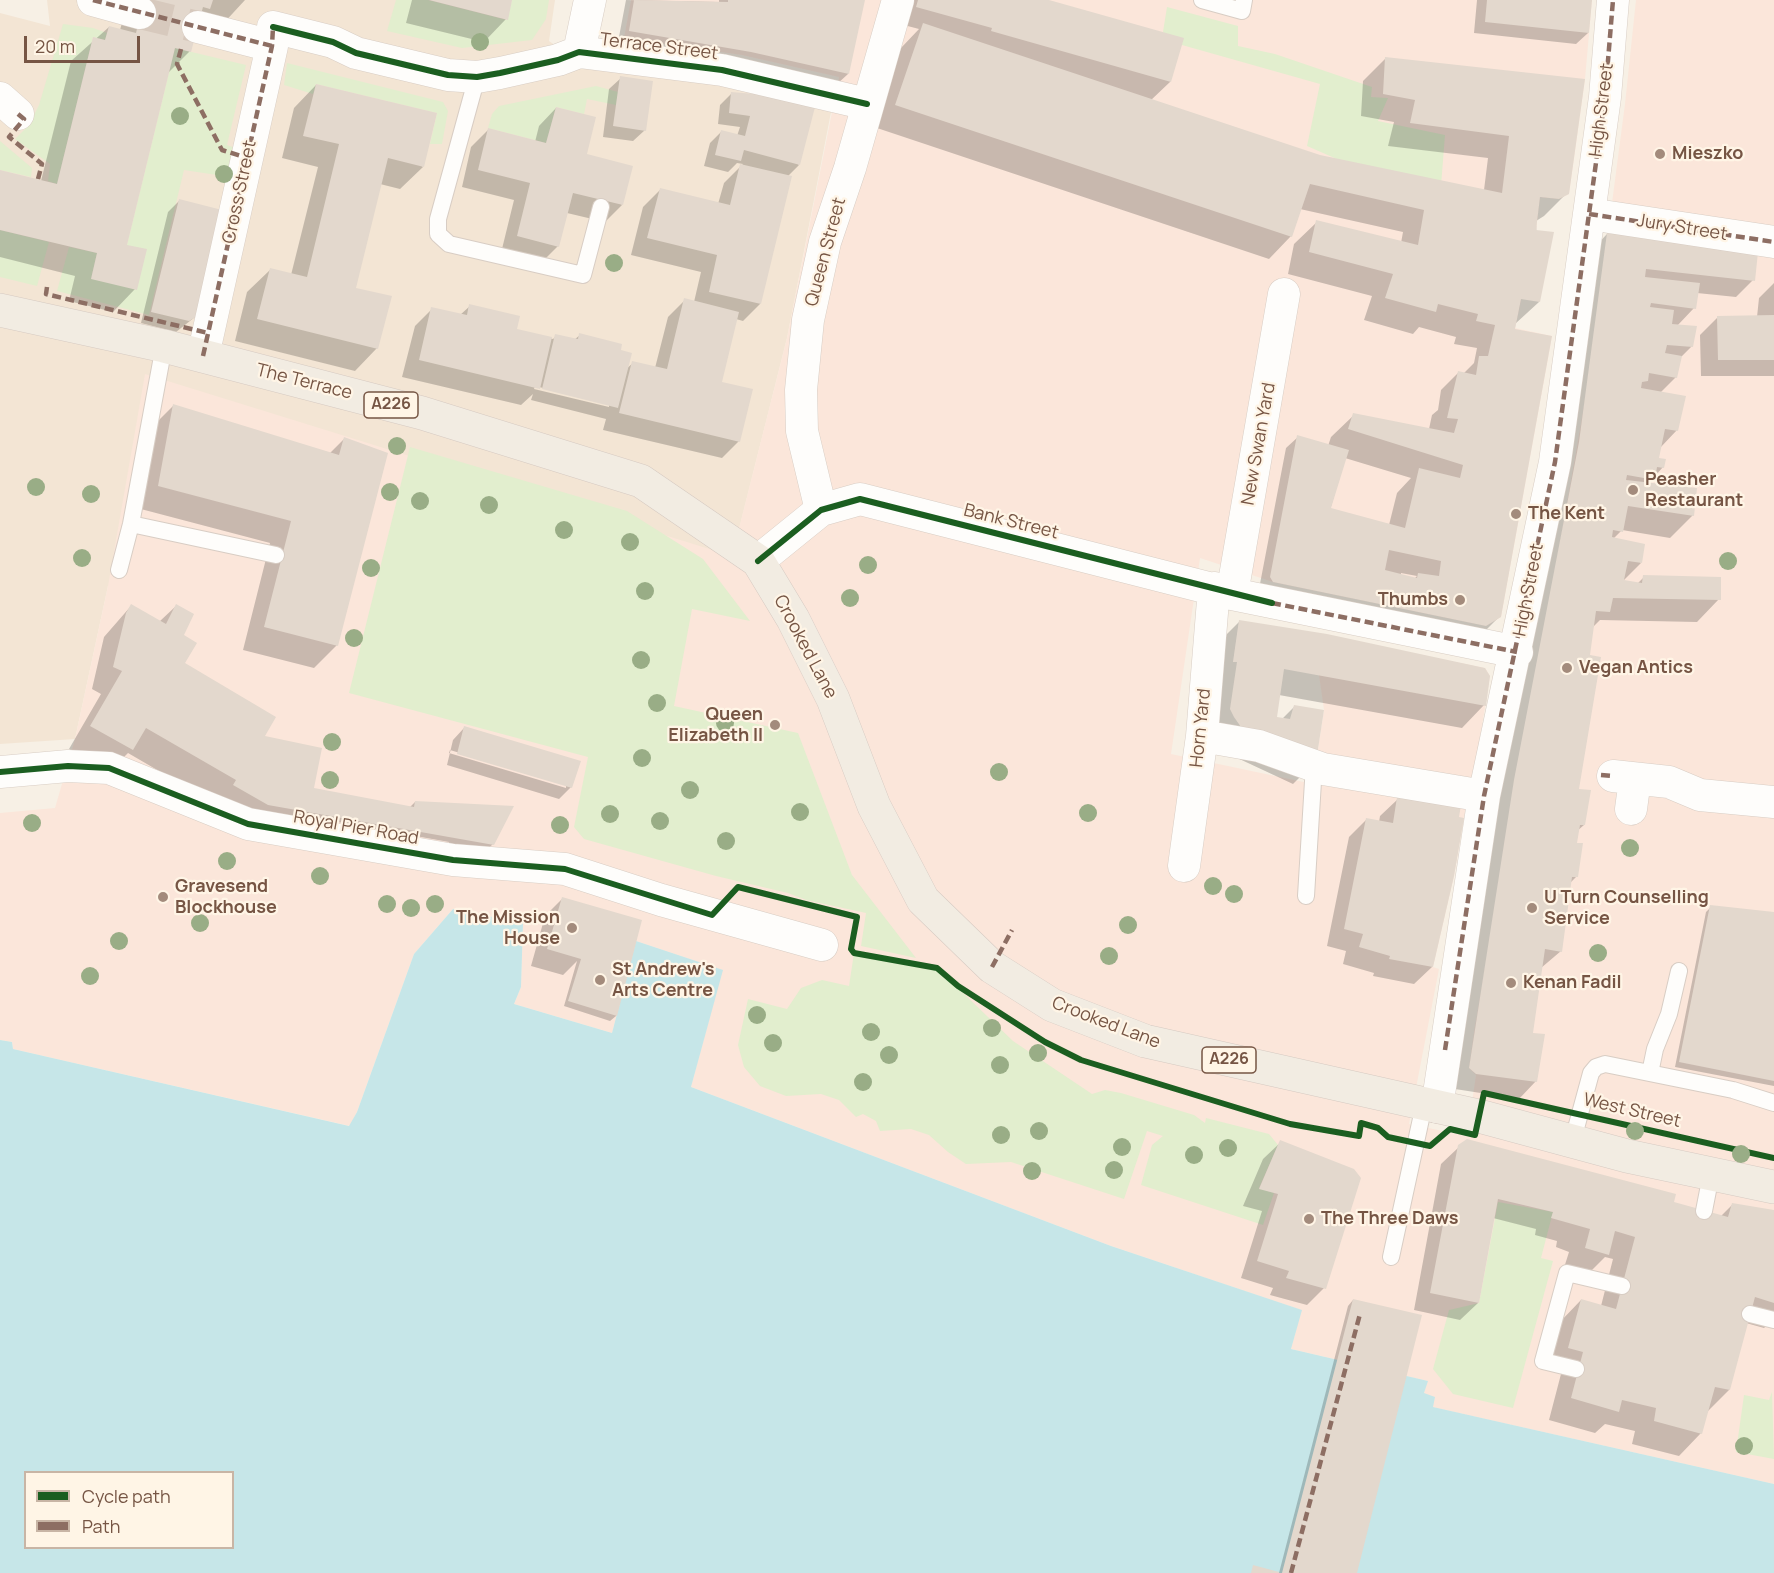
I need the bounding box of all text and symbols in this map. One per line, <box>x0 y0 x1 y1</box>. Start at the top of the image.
scale bar <box>27 24 142 62</box>
street label: Terrace Street <box>599 29 719 65</box>
text: 20 m <box>35 34 75 58</box>
street label: High Street <box>1586 62 1618 158</box>
street label: Cross Street <box>219 138 261 246</box>
place label: Mieszko <box>1672 143 1743 165</box>
marker: Mieszko <box>1653 147 1667 161</box>
street label: Queen Street <box>801 195 851 309</box>
street label: Jury Street <box>1635 210 1729 246</box>
street label: The Terrace <box>254 360 354 404</box>
street label: New Swan Yard <box>1238 381 1280 507</box>
road number: A226 <box>364 392 418 418</box>
place label: Peasher Restaurant <box>1645 469 1743 512</box>
marker: Peasher Restaurant <box>1626 483 1640 497</box>
street label: Bank Street <box>961 500 1061 544</box>
place label: The Kent <box>1528 503 1605 525</box>
marker: The Kent <box>1509 507 1523 521</box>
street label: High Street <box>1509 542 1549 638</box>
place label: Thumbs <box>1378 589 1448 611</box>
street label: Crooked Lane <box>769 591 841 703</box>
marker: Thumbs <box>1453 593 1467 607</box>
place label: Vegan Antics <box>1579 657 1693 679</box>
marker: Vegan Antics <box>1560 661 1574 675</box>
street label: Horn Yard <box>1186 687 1216 769</box>
place label: Queen Elizabeth II <box>668 704 763 746</box>
marker: Queen Elizabeth II <box>768 718 782 732</box>
street label: Royal Pier Road <box>292 806 420 850</box>
place label: Gravesend Blockhouse <box>175 876 277 918</box>
place label: U Turn Counselling Service <box>1544 887 1709 930</box>
marker: Gravesend Blockhouse <box>156 890 170 904</box>
marker: U Turn Counselling Service <box>1525 901 1539 915</box>
place label: The Mission House <box>456 907 560 950</box>
marker: The Mission House <box>565 921 579 935</box>
place label: St Andrew's Arts Centre <box>612 959 714 1002</box>
place label: Kenan Fadil <box>1523 972 1622 994</box>
marker: St Andrew's Arts Centre <box>593 973 607 987</box>
marker: Kenan Fadil <box>1504 976 1518 990</box>
street label: Crooked Lane <box>1049 992 1163 1054</box>
road number: A226 <box>1202 1047 1256 1073</box>
street label: West Street <box>1581 1089 1683 1133</box>
place label: The Three Daws <box>1321 1208 1459 1230</box>
marker: The Three Daws <box>1302 1212 1316 1226</box>
legend <box>24 1471 234 1549</box>
text: Cycle path <box>82 1484 171 1508</box>
text: Path <box>82 1514 120 1538</box>

